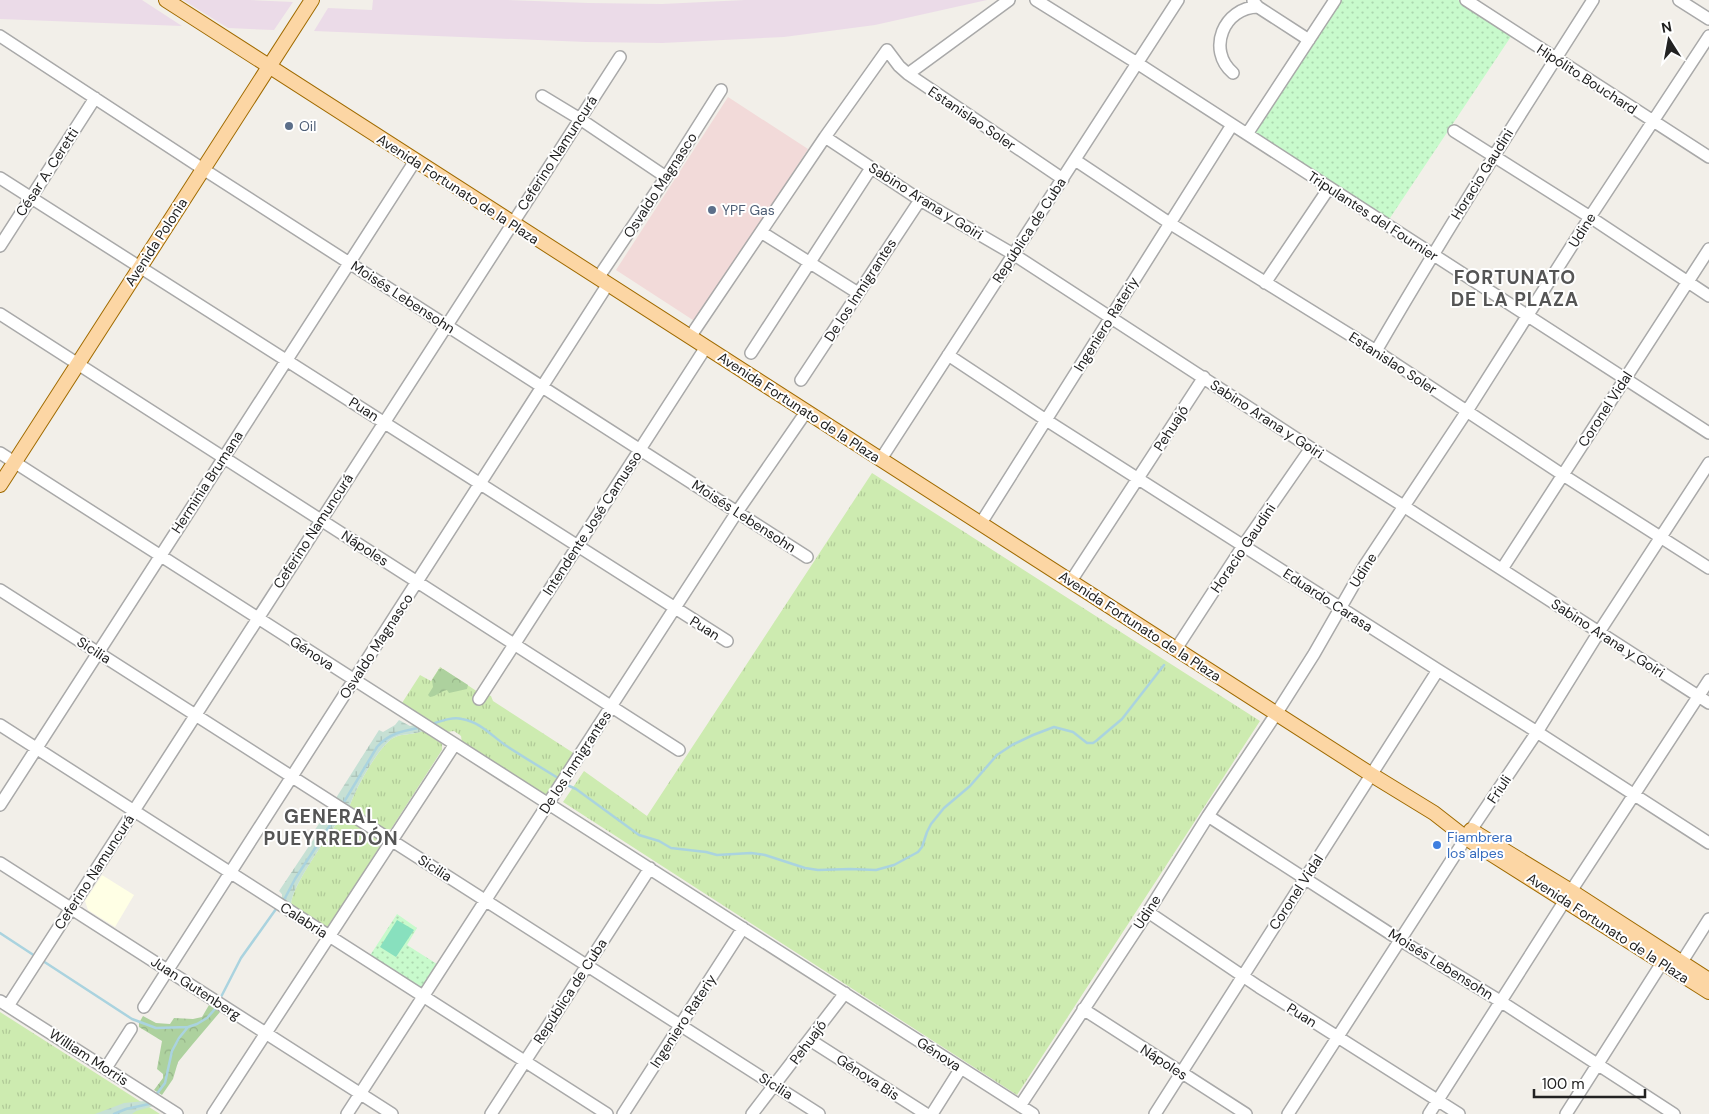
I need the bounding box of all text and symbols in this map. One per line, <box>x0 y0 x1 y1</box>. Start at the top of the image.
north arrow <box>1644 15 1694 65</box>
text: N <box>1660 17 1673 37</box>
street label: Hipólito Bouchard <box>1533 40 1641 118</box>
street label: Estanislao Soler <box>925 82 1019 154</box>
street label: Ceferino Namuncurá <box>513 92 601 214</box>
place label: Oil <box>299 117 316 135</box>
marker: Oil <box>283 120 295 132</box>
street label: César A. Ceretti <box>12 124 82 220</box>
street label: Horacio Gaudini <box>1447 125 1517 223</box>
street label: Osvaldo Magnasco <box>619 129 701 241</box>
street label: Avenida Fortunato de la Plaza <box>373 130 543 248</box>
street label: Sabino Arana y Goiri <box>865 158 987 244</box>
street label: Tripulantes del Fournier <box>1304 167 1442 265</box>
street label: República de Cuba <box>988 174 1070 286</box>
street label: Avenida Polonia <box>121 195 191 289</box>
place label: YPF Gas <box>722 201 775 219</box>
marker: YPF Gas <box>706 204 718 216</box>
street label: Udine <box>1564 209 1600 251</box>
street label: De los Inmigrantes <box>820 235 900 345</box>
street label: Moisés Lebensohn <box>348 257 458 337</box>
district label: FORTUNATO DE LA PLAZA <box>1451 265 1579 312</box>
street label: Ingeniero Rateriy <box>1070 273 1142 375</box>
street label: Estanislao Soler <box>1345 328 1441 398</box>
street label: Avenida Fortunato de la Plaza <box>714 348 884 466</box>
street label: Coronel Vidal <box>1574 368 1636 450</box>
street label: Sabino Arana y Goiri <box>1207 376 1327 462</box>
street label: Puan <box>346 393 382 425</box>
street label: Pehuajó <box>1150 402 1192 454</box>
street label: Herminia Brumana <box>167 427 247 537</box>
street label: Intendente José Camusso <box>538 447 646 599</box>
street label: Ceferino Namuncurá <box>269 470 357 592</box>
street label: Moisés Lebensohn <box>689 476 799 556</box>
street label: Horacio Gaudini <box>1207 500 1279 596</box>
street label: Nápoles <box>338 526 392 570</box>
street label: Udine <box>1345 549 1381 591</box>
street label: Eduardo Carasa <box>1280 564 1376 636</box>
street label: Avenida Fortunato de la Plaza <box>1055 567 1225 685</box>
street label: Osvaldo Magnasco <box>335 590 417 702</box>
street label: Sabino Arana y Goiri <box>1548 595 1668 681</box>
street label: Puan <box>687 612 723 644</box>
street label: Sicilia <box>74 632 114 668</box>
street label: Génova <box>286 632 338 674</box>
street label: De los Inmigrantes <box>535 707 615 817</box>
street label: Friuli <box>1483 771 1515 807</box>
district label: GENERAL PUEYRREDÓN <box>263 804 399 851</box>
street label: Ceferino Namuncurá <box>50 811 138 933</box>
place label: Fiambrera los alpes <box>1447 828 1512 862</box>
marker: Fiambrera los alpes <box>1431 839 1443 851</box>
street label: Sicilia <box>415 850 455 886</box>
street label: Coronel Vidal <box>1265 851 1327 933</box>
street label: Avenida Fortunato de la Plaza <box>1523 869 1693 987</box>
street label: Udine <box>1129 891 1165 933</box>
street label: Calabria <box>277 898 331 942</box>
street label: Moisés Lebensohn <box>1385 924 1497 1004</box>
street label: República de Cuba <box>529 935 611 1047</box>
street label: Juan Gutenberg <box>148 952 245 1024</box>
street label: Ingeniero Rateriy <box>646 971 720 1071</box>
street label: Puan <box>1284 999 1320 1031</box>
street label: Pehuajó <box>785 1016 831 1068</box>
street label: William Morris <box>46 1025 132 1089</box>
street label: Génova <box>913 1033 965 1075</box>
street label: Nápoles <box>1137 1040 1191 1084</box>
street label: Génova Bis <box>833 1050 903 1104</box>
scale bar <box>1534 1066 1645 1098</box>
street label: Sicilia <box>756 1068 796 1104</box>
text: 100 m <box>1542 1074 1585 1094</box>

